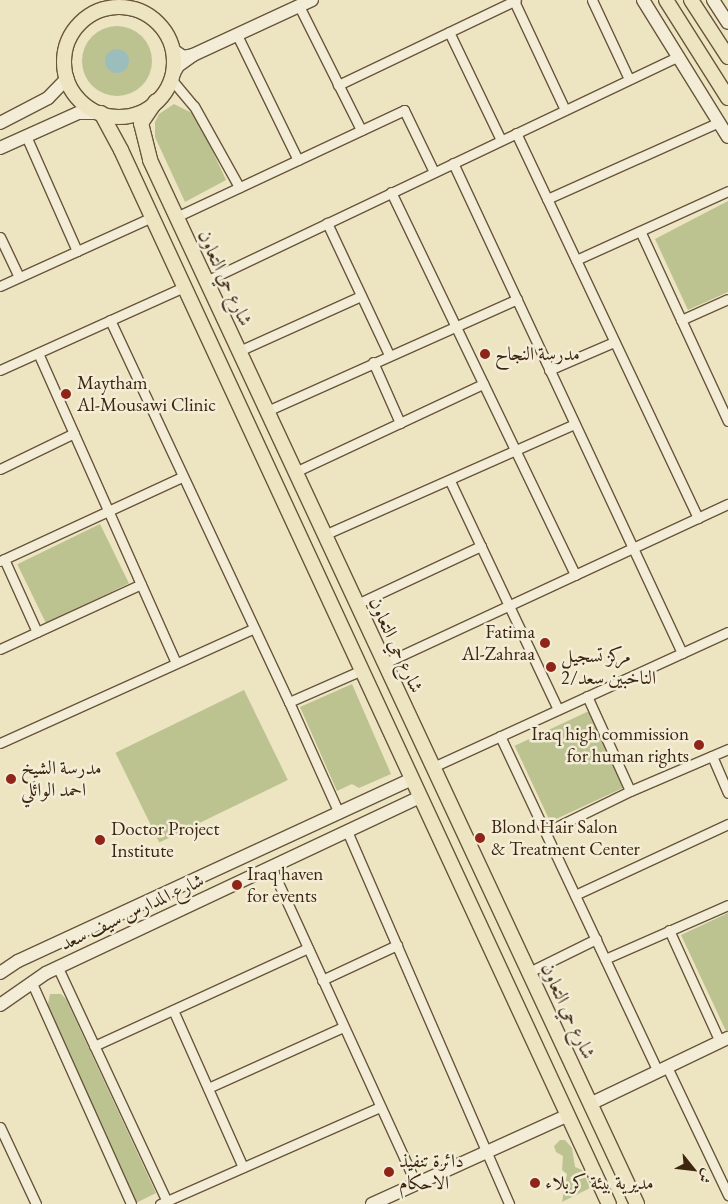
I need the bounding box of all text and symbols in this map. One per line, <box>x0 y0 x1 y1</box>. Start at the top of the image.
street label: شارع حي التعاون <box>193 226 257 330</box>
place label: مدرسة النجاح <box>495 343 580 365</box>
marker: مدرسة النجاح <box>479 348 491 360</box>
place label: Maytham Al-Mousawi Clinic <box>77 372 216 416</box>
marker: Maytham Al-Mousawi Clinic <box>59 387 73 401</box>
street label: شارع حي التعاون <box>364 593 428 697</box>
place label: Fatima Al-Zahraa <box>462 621 535 665</box>
marker: Fatima Al-Zahraa <box>539 637 551 649</box>
place label: مركز تسجيل الناخبين سعد/2 <box>561 645 656 689</box>
marker: مركز تسجيل الناخبين سعد/2 <box>545 661 557 673</box>
place label: Iraq high commission for human rights <box>531 723 689 767</box>
marker: Iraq high commission for human rights <box>693 739 705 751</box>
place label: مدرسة الشيخ احمد الوائلي <box>21 757 102 801</box>
marker: مدرسة الشيخ احمد الوائلي <box>5 773 17 785</box>
place label: Blond Hair Salon & Treatment Center <box>491 816 640 860</box>
place label: Doctor Project Institute <box>111 818 219 862</box>
marker: Blond Hair Salon & Treatment Center <box>473 831 487 845</box>
marker: Doctor Project Institute <box>93 833 107 847</box>
place label: Iraq haven for events <box>247 863 323 907</box>
street label: شارع المدارس سيف سعد <box>57 869 207 955</box>
marker: Iraq haven for events <box>231 879 243 891</box>
street label: شارع حي التعاون <box>536 959 600 1063</box>
north arrow <box>668 1144 718 1194</box>
place label: دائرة تنفيذ الاحكام <box>399 1150 464 1194</box>
marker: دائرة تنفيذ الاحكام <box>383 1166 395 1178</box>
text: ش <box>695 1166 717 1187</box>
place label: مديرية بيئة كربلاء <box>545 1172 654 1194</box>
marker: مديرية بيئة كربلاء <box>529 1177 541 1189</box>

